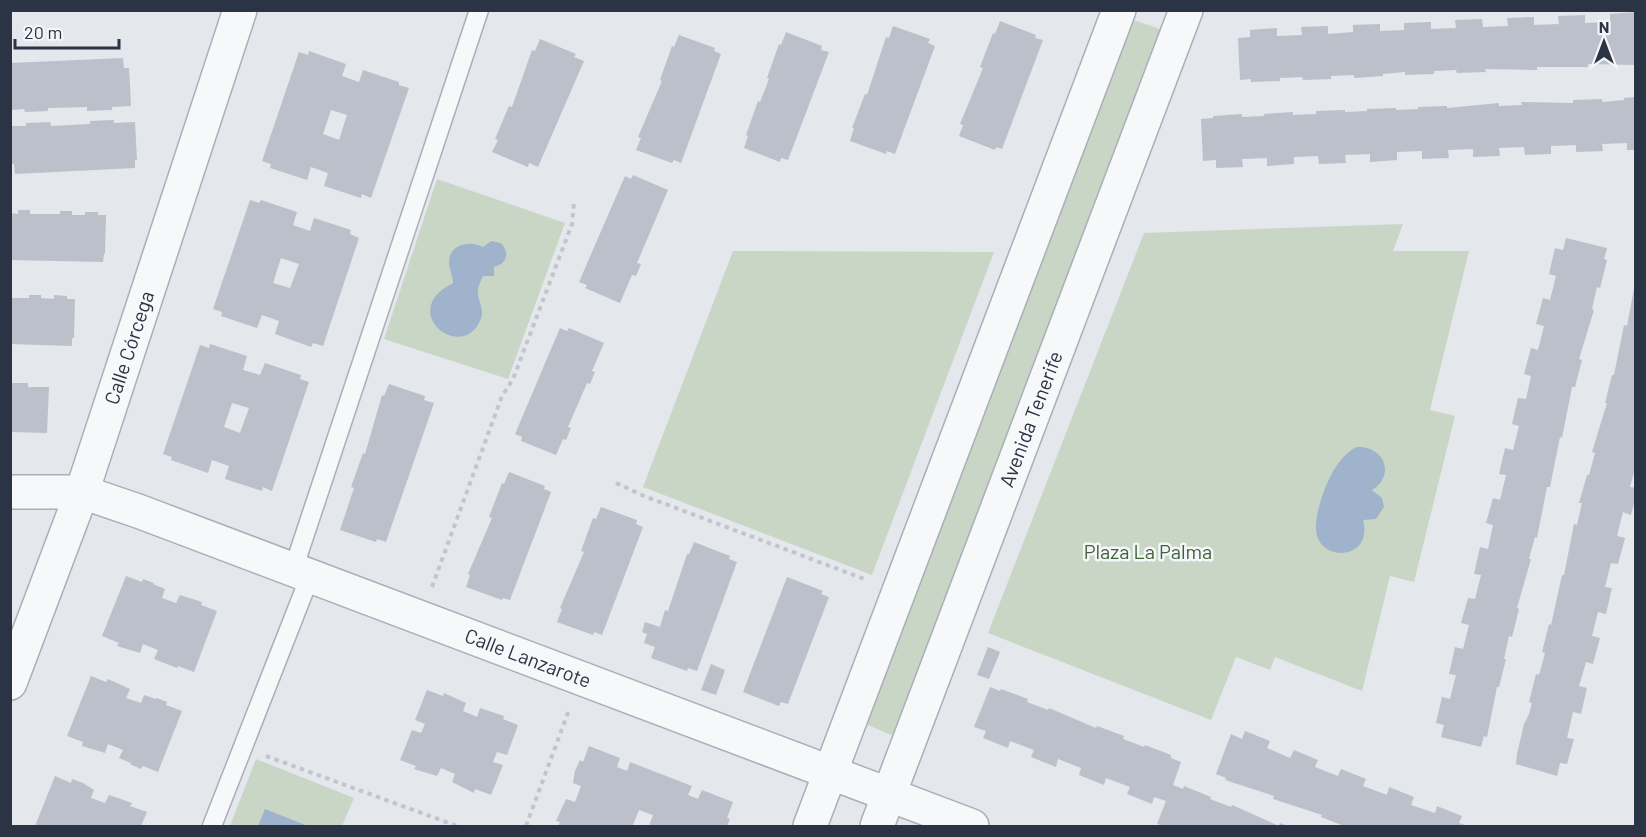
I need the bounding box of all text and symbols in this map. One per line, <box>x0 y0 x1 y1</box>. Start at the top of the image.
scale bar <box>15 12 118 50</box>
north arrow <box>1574 12 1634 72</box>
text: N <box>1599 17 1609 36</box>
text: 20 m <box>24 21 62 43</box>
street label: Calle Córcega <box>99 288 158 407</box>
street label: Avenida Tenerife <box>993 347 1067 490</box>
park label: Plaza La Palma <box>1084 539 1212 563</box>
street label: Calle Lanzarote <box>462 623 595 692</box>

